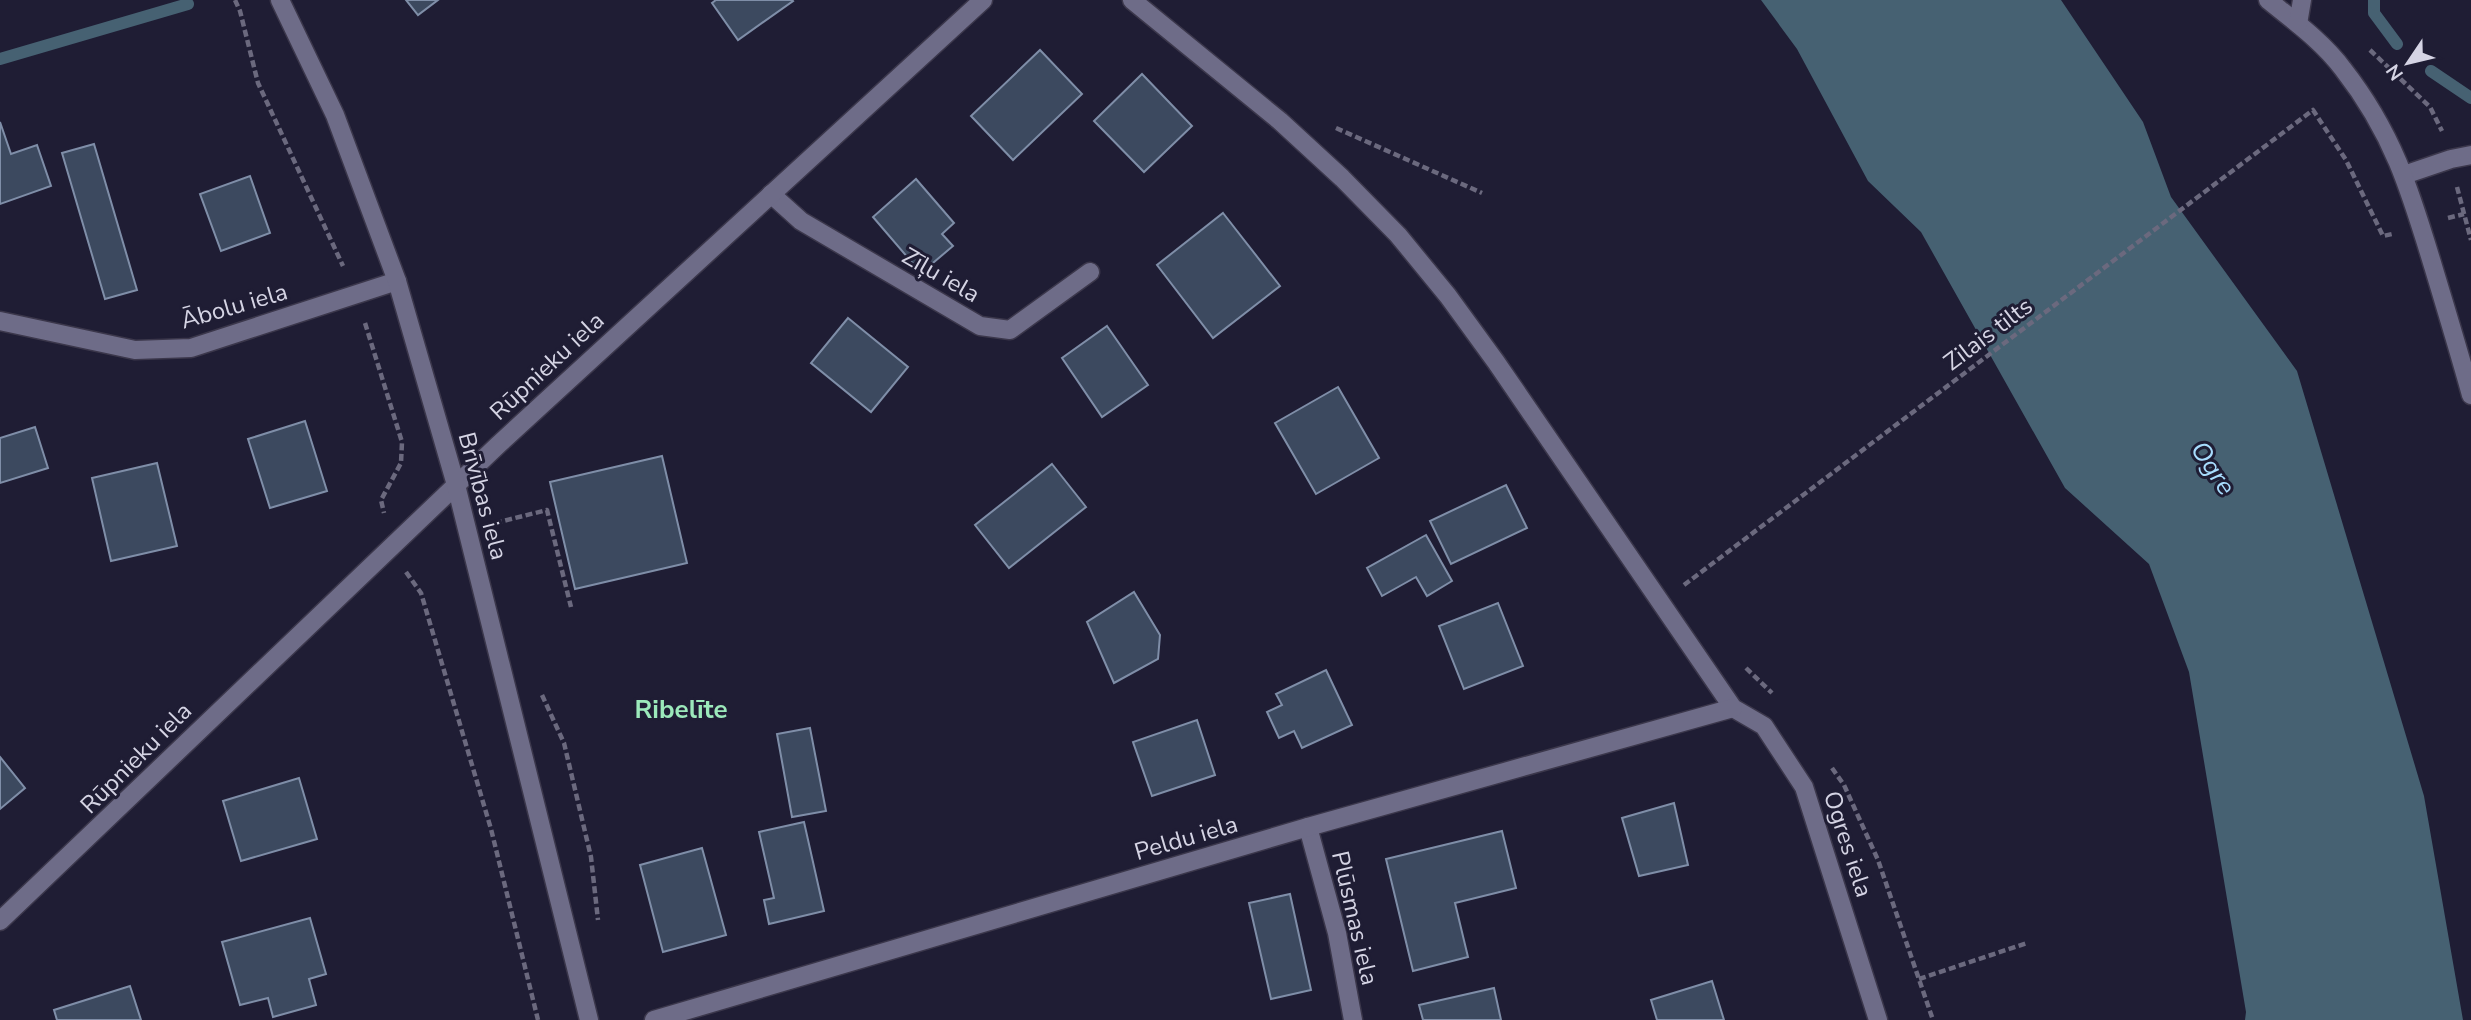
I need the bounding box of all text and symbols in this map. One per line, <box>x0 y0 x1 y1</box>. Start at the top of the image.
north arrow <box>2373 28 2443 98</box>
text: N <box>2380 59 2410 85</box>
street label: Zīļu iela <box>896 240 986 310</box>
street label: Ābolu iela <box>177 275 291 337</box>
street label: Zilais tilts <box>1937 290 2039 378</box>
street label: Rūpnieku iela <box>483 305 611 427</box>
street label: Brīvības iela <box>451 429 515 563</box>
water label: Ogre <box>2182 434 2244 502</box>
district label: Ribelīte <box>634 692 728 727</box>
street label: Rūpnieku iela <box>73 695 199 821</box>
street label: Ogres iela <box>1816 787 1880 901</box>
street label: Peldu iela <box>1131 808 1241 868</box>
street label: Plūsmas iela <box>1324 848 1386 988</box>

